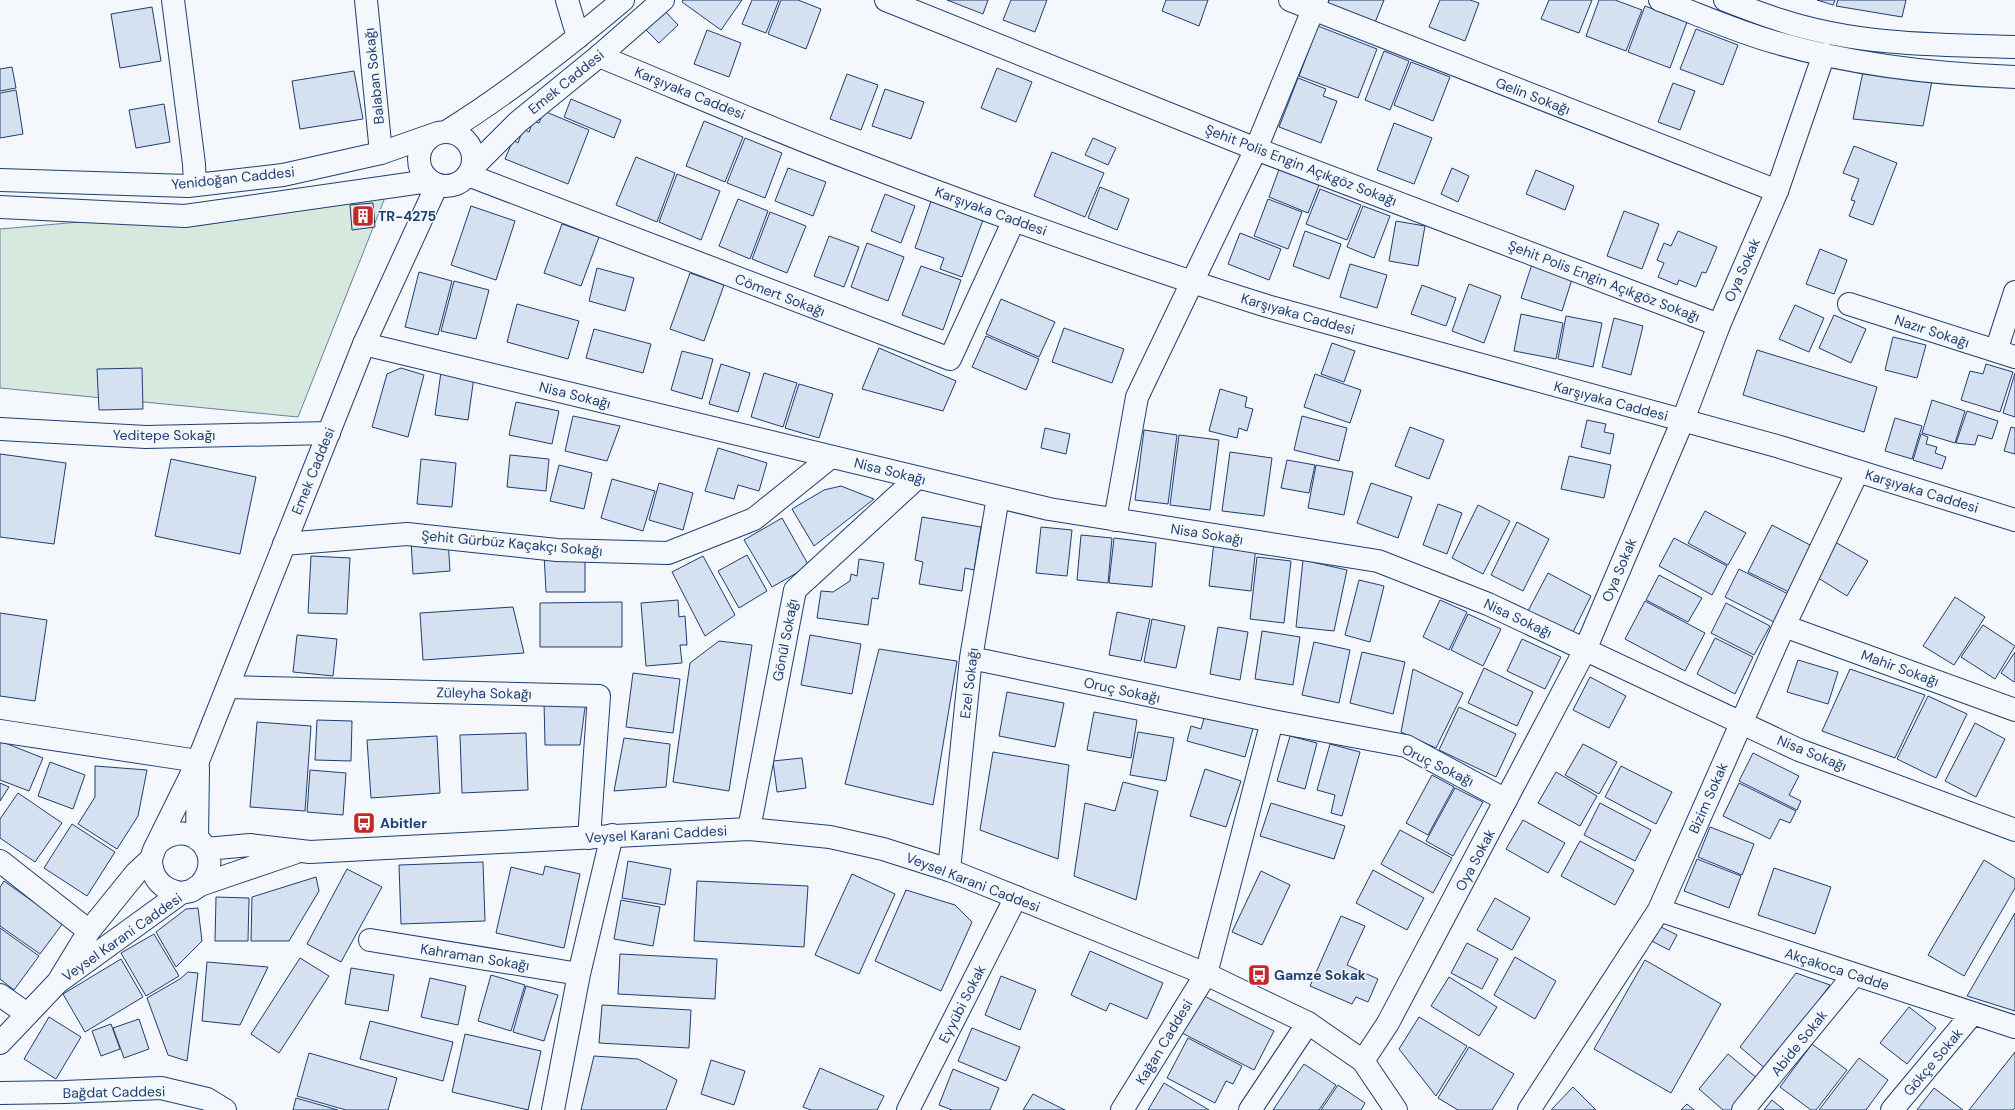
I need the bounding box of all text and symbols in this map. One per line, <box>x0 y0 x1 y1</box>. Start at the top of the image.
street label: Balaban Sokağı <box>360 27 388 125</box>
street label: Emek Caddesi <box>524 46 608 118</box>
street label: Karşıyaka Caddesi <box>632 63 748 123</box>
street label: Gelin Sokağı <box>1493 73 1573 119</box>
street label: Şehit Polis Engin Açıkgöz Sokağı <box>1203 120 1399 210</box>
street label: Yenidoğan Caddesi <box>171 163 295 193</box>
street label: Karşıyaka Caddesi <box>933 182 1049 240</box>
building icon: TR-4275 <box>350 203 376 229</box>
place label: TR-4275 <box>378 207 436 225</box>
street label: Oya Sokak <box>1720 235 1764 305</box>
street label: Şehit Polis Engin Açıkgöz Sokağı <box>1506 236 1702 326</box>
street label: Cömert Sokağı <box>732 270 828 320</box>
street label: Karşıyaka Caddesi <box>1239 289 1357 339</box>
street label: Nazır Sokağı <box>1892 310 1972 352</box>
street label: Nisa Sokağı <box>537 377 613 413</box>
street label: Karşıyaka Caddesi <box>1552 377 1670 425</box>
street label: Emek Caddesi <box>287 425 339 517</box>
street label: Yeditepe Sokağı <box>113 426 215 444</box>
street label: Nisa Sokağı <box>852 453 928 489</box>
street label: Karşıyaka Caddesi <box>1863 465 1981 517</box>
street label: Nisa Sokağı <box>1169 519 1245 549</box>
street label: Şehit Gürbüz Kaçakçı Sokağı <box>421 526 603 560</box>
street label: Oya Sokak <box>1598 535 1640 605</box>
street label: Nisa Sokağı <box>1481 594 1555 642</box>
street label: Gönül Sokağı <box>768 597 802 683</box>
street label: Mahir Sokağı <box>1859 646 1941 690</box>
street label: Ezel Sokağı <box>956 647 982 719</box>
street label: Oruç Sokağı <box>1082 673 1162 707</box>
street label: Züleyha Sokağı <box>436 683 532 703</box>
street label: Nisa Sokağı <box>1775 731 1849 775</box>
street label: Oruç Sokağı <box>1399 740 1477 790</box>
street label: Bizim Sokak <box>1684 760 1732 836</box>
bus stop icon: Abitler <box>351 810 377 836</box>
place label: Abitler <box>380 814 427 832</box>
street label: Veysel Karani Caddesi <box>584 821 728 847</box>
street label: Oya Sokak <box>1451 826 1499 894</box>
street label: Veysel Karani Caddesi <box>903 848 1043 916</box>
street label: Veysel Karani Caddesi <box>59 889 185 985</box>
street label: Kahraman Sokağı <box>419 939 531 975</box>
street label: Akçakoca Cadde <box>1782 944 1892 994</box>
street label: Eyyübi Sokak <box>935 962 989 1046</box>
bus stop icon: Gamze Sokak <box>1246 962 1272 988</box>
place label: Gamze Sokak <box>1274 966 1366 984</box>
street label: Kağan Caddesi <box>1132 996 1196 1088</box>
street label: Abide Sokak <box>1767 1006 1831 1080</box>
street label: Gökçe Sokak <box>1899 1024 1967 1100</box>
street label: Bağdat Caddesi <box>63 1082 165 1102</box>

